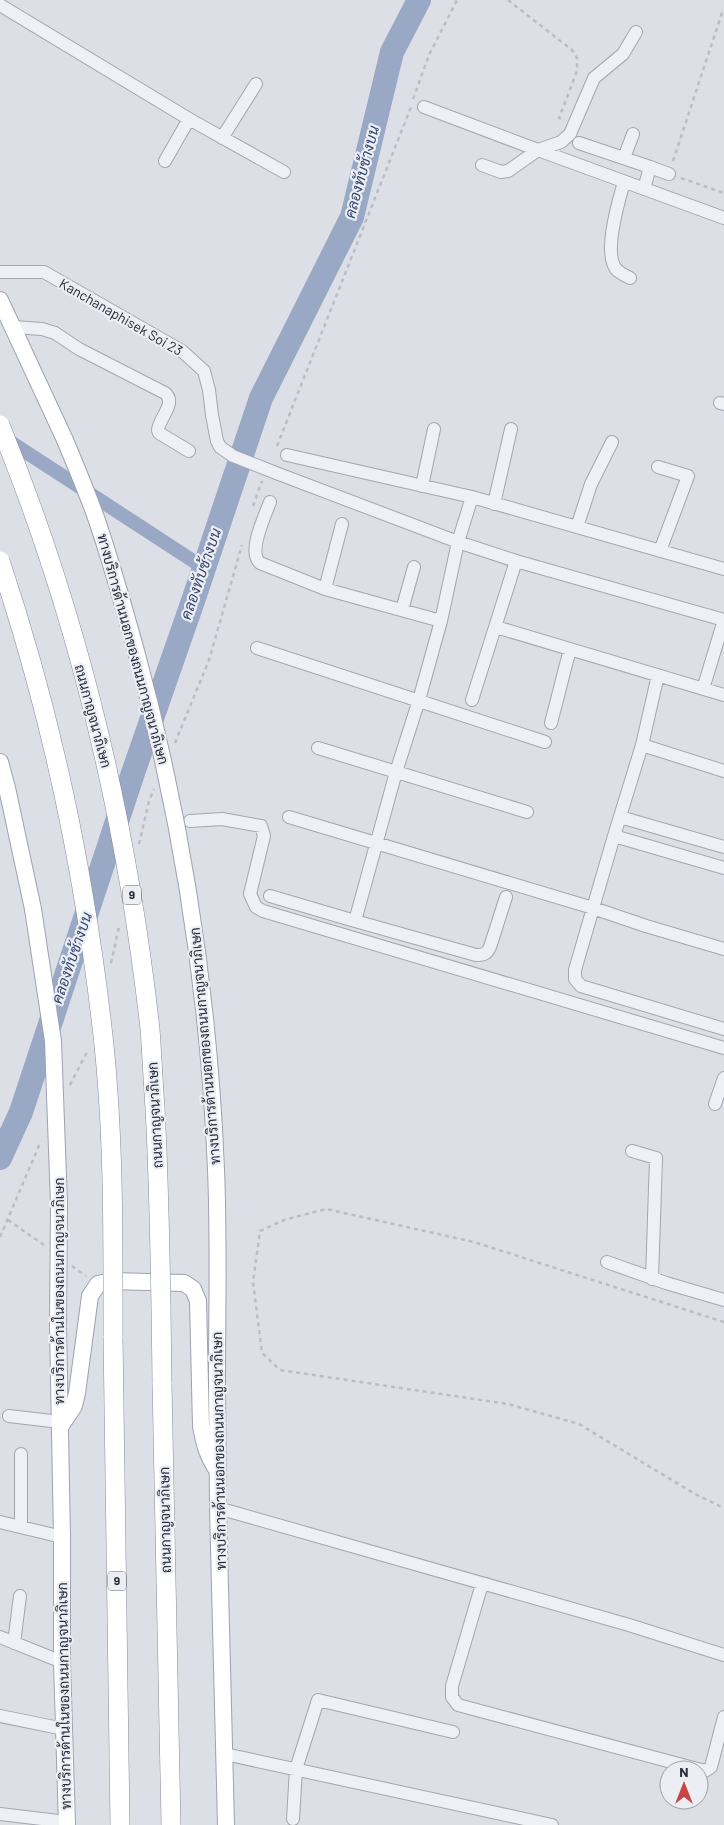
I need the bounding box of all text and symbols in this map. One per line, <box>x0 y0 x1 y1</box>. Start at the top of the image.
water label: คลองทับช้างบน <box>340 123 382 220</box>
street label: Kanchanaphisek Soi 23 <box>57 274 186 359</box>
water label: คลองทับช้างบน <box>176 525 224 622</box>
street label: ทางบริการด้านนอกของถนนกาญจนาภิเษก <box>94 532 172 766</box>
street label: ถนนกาญจนาภิเษก <box>71 662 115 770</box>
road number: 9 <box>123 886 141 904</box>
water label: คลองทับช้างบน <box>47 909 95 1006</box>
street label: ทางบริการด้านนอกของถนนกาญจนาภิเษก <box>186 927 224 1165</box>
street label: ถนนกาญจนาภิเษก <box>143 1061 167 1169</box>
street label: ทางบริการด้านในของถนนกาญจนาภิเษก <box>50 1177 68 1405</box>
street label: ทางบริการด้านนอกของถนนกาญจนาภิเษก <box>208 1332 230 1570</box>
street label: ถนนกาญจนาภิเษก <box>155 1467 175 1573</box>
road number: 9 <box>108 1572 126 1590</box>
street label: ทางบริการด้านในของถนนกาญจนาภิเษก <box>53 1582 75 1810</box>
north arrow <box>659 1760 709 1810</box>
text: N <box>679 1763 689 1780</box>

